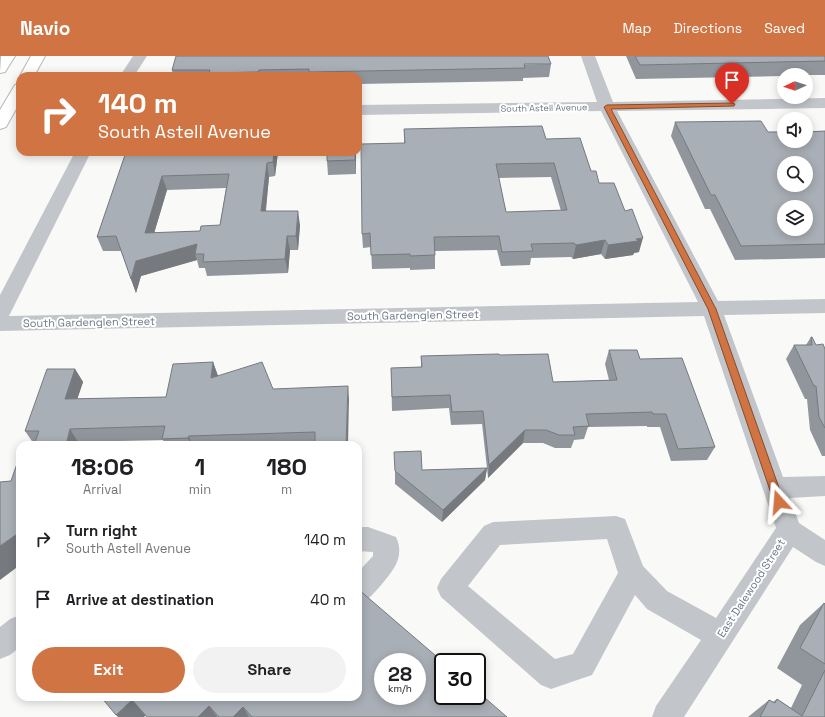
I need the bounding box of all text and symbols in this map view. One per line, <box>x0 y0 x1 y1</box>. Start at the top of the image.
text: Navio <box>20 16 70 41</box>
text: Map <box>622 19 652 37</box>
text: Directions <box>674 19 742 37</box>
text: Saved <box>764 19 805 37</box>
pin <box>715 63 749 104</box>
north arrow <box>777 68 813 104</box>
map controls <box>777 68 813 236</box>
icon: arrive <box>721 69 743 91</box>
text: 140 m <box>98 85 178 121</box>
icon: right <box>32 88 84 140</box>
street label: South Astell Avenue <box>501 101 587 115</box>
button: sound <box>777 112 813 148</box>
text: South Astell Avenue <box>98 120 271 143</box>
button: search <box>777 156 813 192</box>
button: layers <box>777 200 813 236</box>
street label: South Gardenglen Street <box>347 307 479 323</box>
street label: South Gardenglen Street <box>23 314 155 330</box>
text: 18:06 <box>71 451 134 482</box>
text: 1 <box>195 451 205 482</box>
text: 180 <box>266 451 307 482</box>
text: Arrival <box>83 481 122 498</box>
text: min <box>189 481 211 498</box>
text: m <box>281 481 292 498</box>
position arrow <box>758 481 800 523</box>
text: Turn right <box>66 521 137 540</box>
icon: right <box>32 528 54 550</box>
text: 140 m <box>304 530 346 549</box>
street label: East Dalewood Street <box>714 536 788 640</box>
text: South Astell Avenue <box>66 540 191 557</box>
icon: arrive <box>32 588 54 610</box>
text: Arrive at destination <box>66 590 214 609</box>
text: 40 m <box>310 590 346 609</box>
button: Exit <box>32 647 185 693</box>
button: Share <box>193 647 346 693</box>
speed limit sign: 30 <box>434 653 486 705</box>
text: 28 <box>388 661 412 687</box>
text: km/h <box>388 682 412 695</box>

